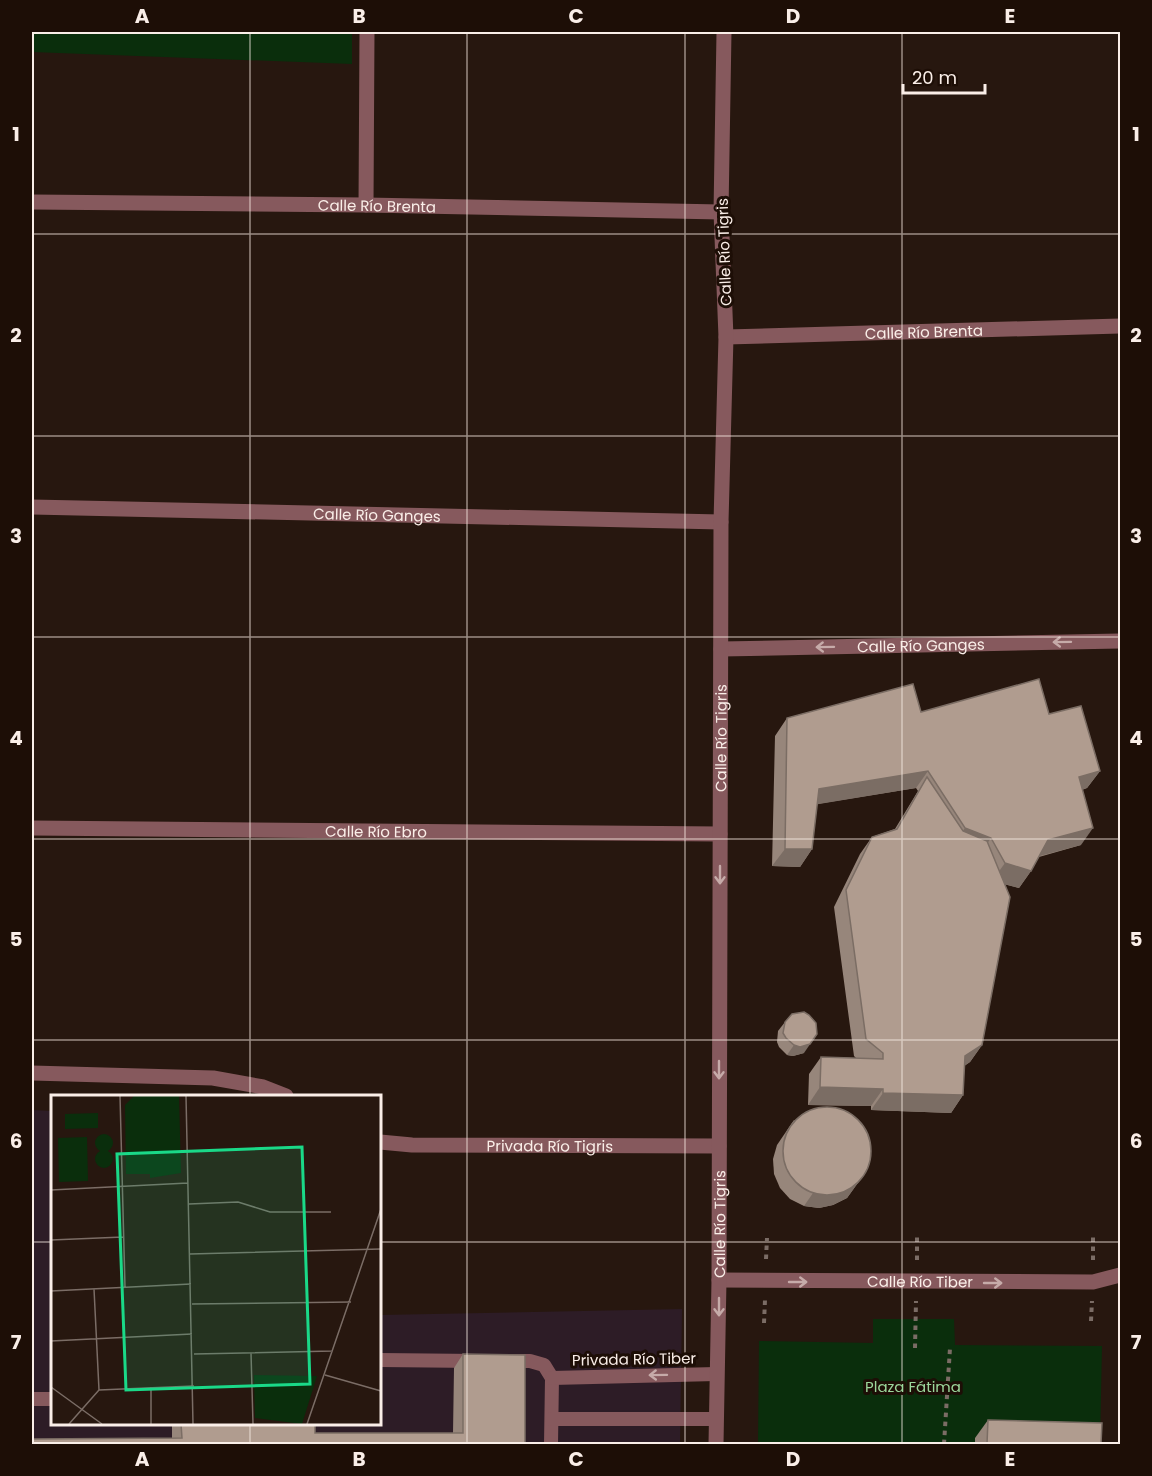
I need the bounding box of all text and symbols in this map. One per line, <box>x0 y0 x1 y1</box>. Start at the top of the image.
text: A <box>135 2 150 30</box>
text: B <box>352 2 366 30</box>
text: C <box>568 2 584 30</box>
text: D <box>786 2 800 30</box>
text: E <box>1005 2 1015 30</box>
scale bar <box>903 57 986 95</box>
text: 20 m <box>912 65 957 90</box>
text: 1 <box>12 120 20 148</box>
text: 1 <box>1132 120 1140 148</box>
street label: Calle Río Brenta <box>318 194 436 217</box>
street label: Calle Río Tigris <box>712 198 736 306</box>
street label: Calle Río Brenta <box>865 319 983 344</box>
text: 2 <box>10 321 22 349</box>
text: 2 <box>1130 321 1142 349</box>
street label: Calle Río Ganges <box>313 503 441 526</box>
text: 3 <box>10 522 22 550</box>
text: 3 <box>1130 522 1142 550</box>
street label: Calle Río Ganges <box>857 633 985 657</box>
one-way arrow <box>1053 636 1073 648</box>
one-way arrow <box>816 641 836 653</box>
street label: Calle Río Tigris <box>710 684 731 792</box>
text: 4 <box>9 724 23 752</box>
text: 4 <box>1129 724 1143 752</box>
street label: Calle Río Ebro <box>325 820 427 842</box>
one-way arrow <box>714 865 726 885</box>
text: 5 <box>10 925 23 953</box>
text: 5 <box>1130 925 1143 953</box>
one-way arrow <box>713 1060 725 1080</box>
inset map <box>51 1095 381 1425</box>
text: 6 <box>10 1127 22 1155</box>
text: 6 <box>1130 1127 1142 1155</box>
street label: Privada Río Tigris <box>487 1135 613 1156</box>
street label: Calle Río Tigris <box>709 1170 730 1278</box>
street label: Calle Río Tiber <box>867 1270 973 1292</box>
one-way arrow <box>788 1276 808 1288</box>
one-way arrow <box>983 1277 1003 1289</box>
one-way arrow <box>713 1297 725 1317</box>
text: 7 <box>11 1328 22 1356</box>
text: 7 <box>1131 1328 1142 1356</box>
street label: Privada Río Tiber <box>572 1347 697 1371</box>
one-way arrow <box>648 1369 668 1381</box>
park label: Plaza Fátima <box>865 1376 961 1397</box>
text: A <box>135 1445 150 1473</box>
text: B <box>352 1445 366 1473</box>
text: C <box>568 1445 584 1473</box>
text: D <box>786 1445 800 1473</box>
text: E <box>1005 1445 1015 1473</box>

